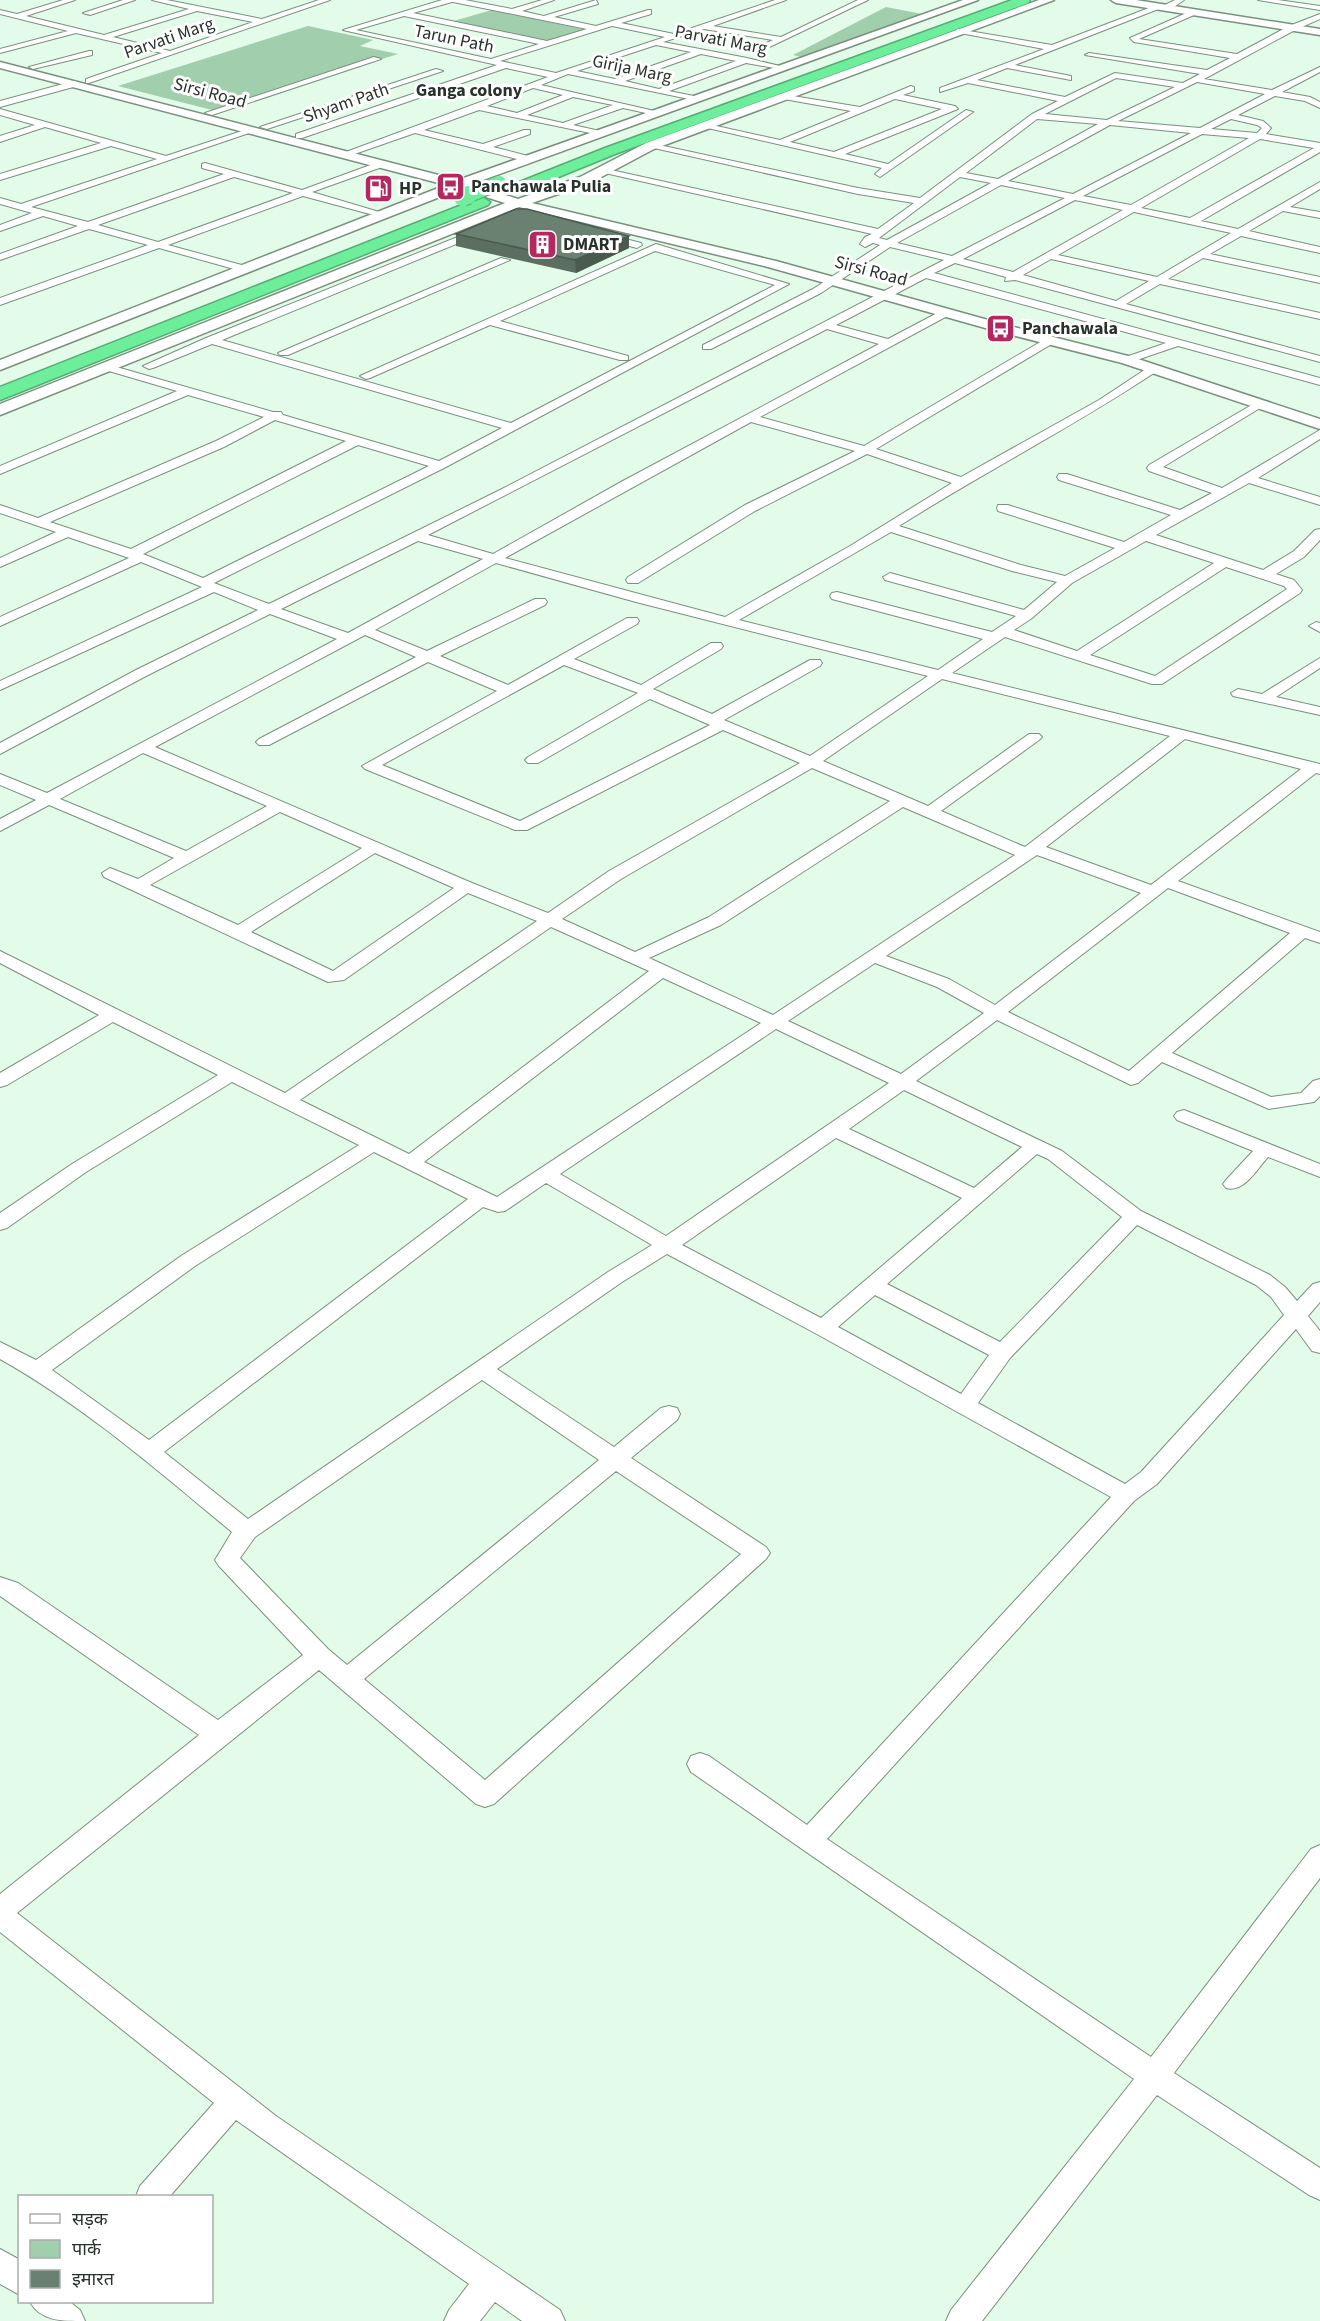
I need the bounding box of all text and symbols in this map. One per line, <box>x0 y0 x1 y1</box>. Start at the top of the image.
street label: Parvati Marg <box>121 11 217 65</box>
street label: Tarun Path <box>412 18 496 60</box>
street label: Parvati Marg <box>673 19 769 61</box>
street label: Girija Marg <box>590 48 674 90</box>
street label: Sirsi Road <box>171 71 249 115</box>
street label: Shyam Path <box>300 77 392 129</box>
district label: Ganga colony <box>416 78 523 103</box>
bus stop icon: Panchawala Pulia <box>434 170 466 202</box>
fuel station icon: HP <box>362 172 394 204</box>
place label: Panchawala Pulia <box>471 174 611 199</box>
place label: HP <box>399 176 422 201</box>
building icon: DMART <box>526 228 558 260</box>
place label: DMART <box>563 232 619 257</box>
street label: Sirsi Road <box>832 249 910 293</box>
bus stop icon: Panchawala <box>985 312 1017 344</box>
place label: Panchawala <box>1022 316 1118 341</box>
legend <box>18 2195 213 2303</box>
text: सड़क <box>72 2207 109 2232</box>
text: पार्क <box>72 2237 102 2262</box>
text: इमारत <box>72 2267 115 2292</box>

